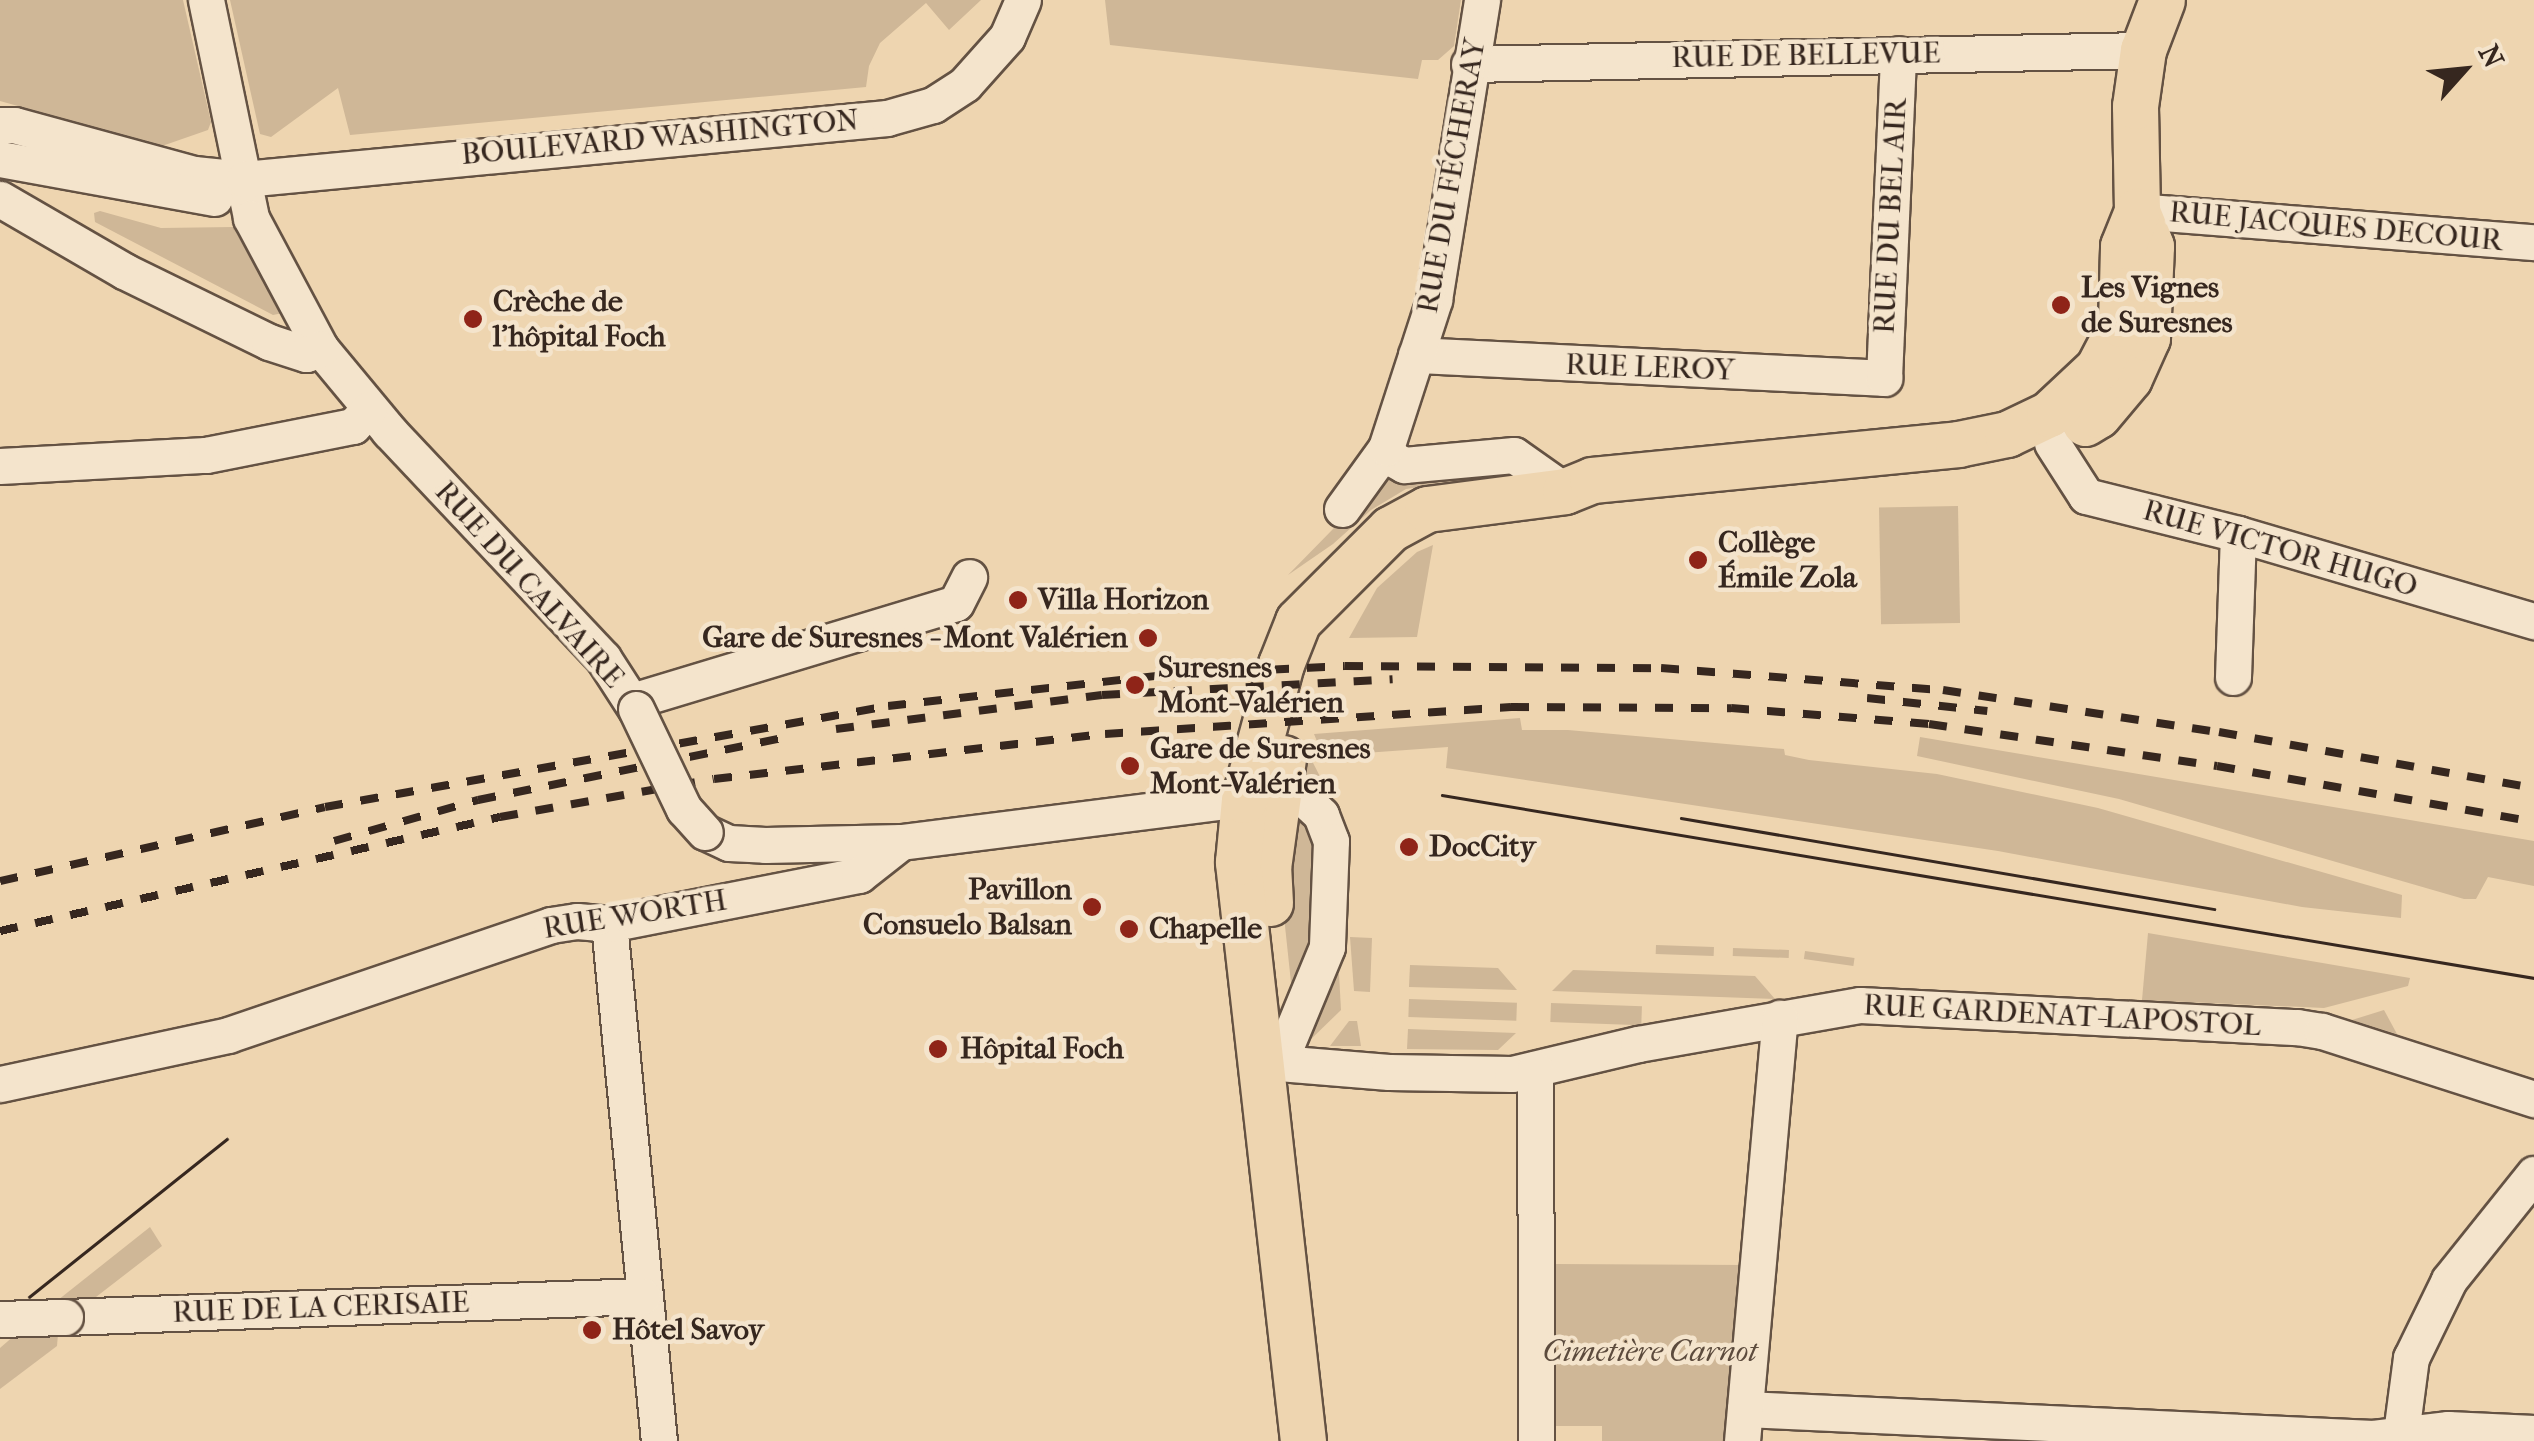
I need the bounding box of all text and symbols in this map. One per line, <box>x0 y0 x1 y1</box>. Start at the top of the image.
north arrow <box>2414 20 2514 120</box>
street label: RUE DU FÉCHERAY <box>1410 36 1494 316</box>
street label: RUE DE BELLEVUE <box>1671 36 1941 76</box>
text: N <box>2472 39 2511 73</box>
street label: RUE DU BEL AIR <box>1867 97 1915 335</box>
street label: BOULEVARD WASHINGTON <box>460 103 860 173</box>
street label: RUE JACQUES DECOUR <box>2168 194 2504 260</box>
place label: Les Vignes de Suresnes <box>2081 270 2233 340</box>
place label: Crèche de l'hôpital Foch <box>493 284 666 354</box>
marker: Les Vignes de Suresnes <box>2050 294 2072 316</box>
marker: Crèche de l'hôpital Foch <box>462 308 484 330</box>
street label: RUE LEROY <box>1565 347 1735 389</box>
street label: RUE DU CALVAIRE <box>427 474 631 696</box>
street label: RUE VICTOR HUGO <box>2139 493 2421 605</box>
place label: Collège Émile Zola <box>1718 525 1857 596</box>
marker: Collège Émile Zola <box>1687 549 1709 571</box>
place label: Villa Horizon <box>1038 582 1209 618</box>
marker: Villa Horizon <box>1007 589 1029 611</box>
place label: Gare de Suresnes - Mont Valérien <box>702 620 1128 656</box>
marker: Gare de Suresnes - Mont Valérien <box>1137 627 1159 649</box>
place label: Suresnes Mont-Valérien <box>1158 650 1344 720</box>
marker: Suresnes Mont-Valérien <box>1122 672 1148 698</box>
place label: Gare de Suresnes Mont-Valérien <box>1150 731 1371 802</box>
marker: Gare de Suresnes Mont-Valérien <box>1119 755 1141 777</box>
place label: DocCity <box>1429 829 1536 865</box>
marker: DocCity <box>1398 836 1420 858</box>
place label: Pavillon Consuelo Balsan <box>863 872 1072 942</box>
street label: RUE WORTH <box>541 883 729 947</box>
marker: Pavillon Consuelo Balsan <box>1081 896 1103 918</box>
place label: Chapelle <box>1149 911 1262 947</box>
marker: Chapelle <box>1118 918 1140 940</box>
street label: RUE GARDENAT-LAPOSTOL <box>1862 988 2262 1044</box>
place label: Hôpital Foch <box>960 1031 1124 1067</box>
marker: Hôpital Foch <box>925 1036 951 1062</box>
street label: RUE DE LA CERISAIE <box>172 1285 470 1331</box>
place label: Hôtel Savoy <box>612 1312 764 1348</box>
marker: Hôtel Savoy <box>581 1319 603 1341</box>
park label: Cimetière Carnot <box>1543 1334 1757 1370</box>

